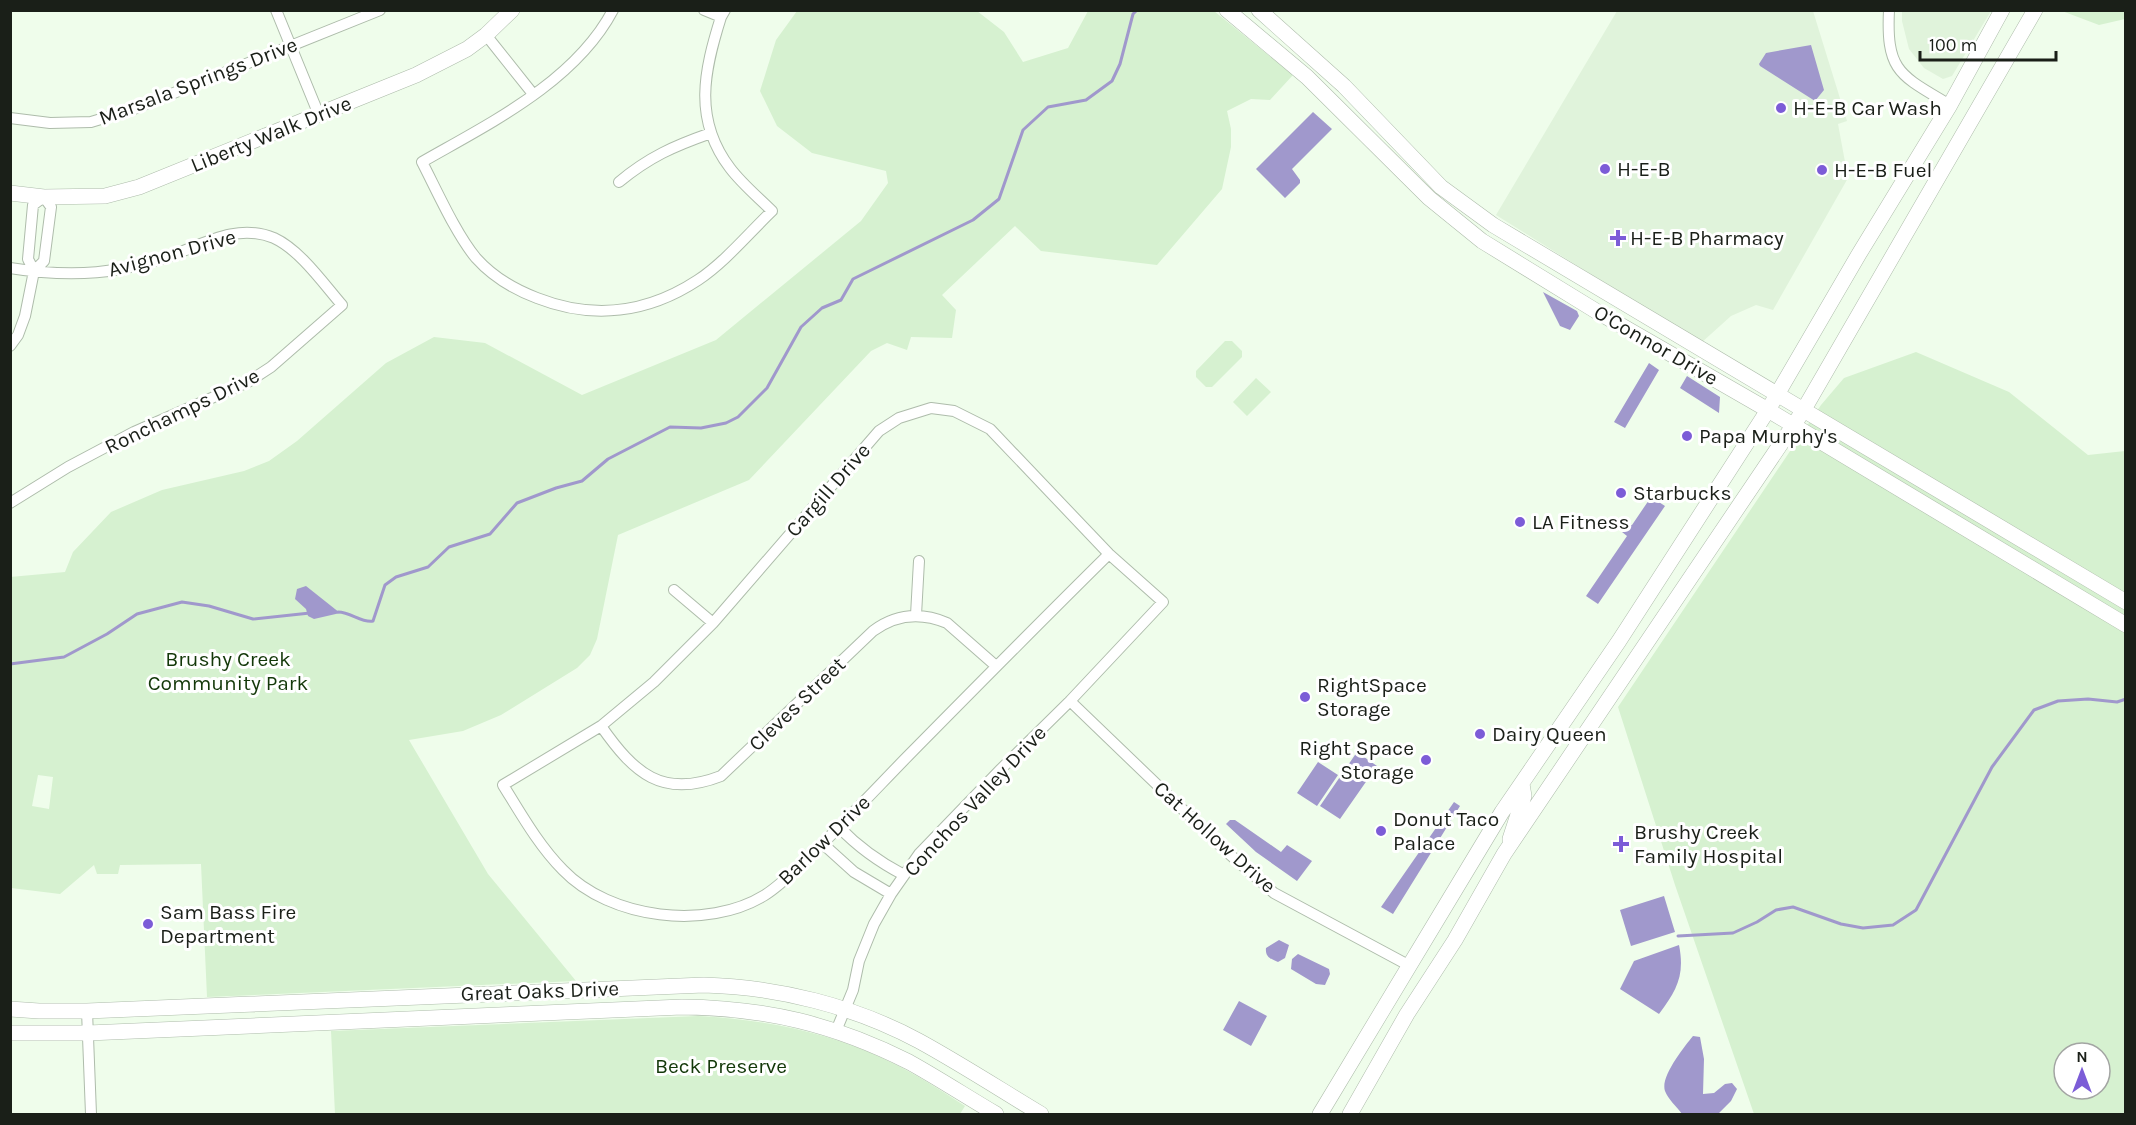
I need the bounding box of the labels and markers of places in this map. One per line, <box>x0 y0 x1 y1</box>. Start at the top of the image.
place label: H-E-B Car Wash <box>1793 96 1942 120</box>
marker: H-E-B Car Wash <box>1774 101 1788 115</box>
place label: H-E-B <box>1617 157 1671 181</box>
place label: H-E-B Fuel <box>1834 158 1932 182</box>
marker: H-E-B <box>1598 162 1612 176</box>
marker: H-E-B Fuel <box>1815 163 1829 177</box>
place label: H-E-B Pharmacy <box>1630 226 1784 250</box>
marker: H-E-B Pharmacy <box>1611 231 1625 245</box>
place label: Papa Murphy's <box>1699 424 1838 448</box>
marker: Papa Murphy's <box>1680 429 1694 443</box>
place label: Starbucks <box>1633 481 1732 505</box>
marker: Starbucks <box>1614 486 1628 500</box>
place label: LA Fitness <box>1532 510 1630 534</box>
marker: LA Fitness <box>1513 515 1527 529</box>
place label: RightSpace Storage <box>1317 673 1427 721</box>
marker: RightSpace Storage <box>1298 690 1312 704</box>
place label: Dairy Queen <box>1492 722 1607 746</box>
marker: Dairy Queen <box>1473 727 1487 741</box>
place label: Right Space Storage <box>1299 736 1414 784</box>
marker: Right Space Storage <box>1419 753 1433 767</box>
place label: Donut Taco Palace <box>1393 807 1499 855</box>
place label: Brushy Creek Family Hospital <box>1634 820 1783 868</box>
marker: Donut Taco Palace <box>1374 824 1388 838</box>
marker: Brushy Creek Family Hospital <box>1612 835 1630 853</box>
place label: Sam Bass Fire Department <box>160 900 296 948</box>
marker: Sam Bass Fire Department <box>141 917 155 931</box>

